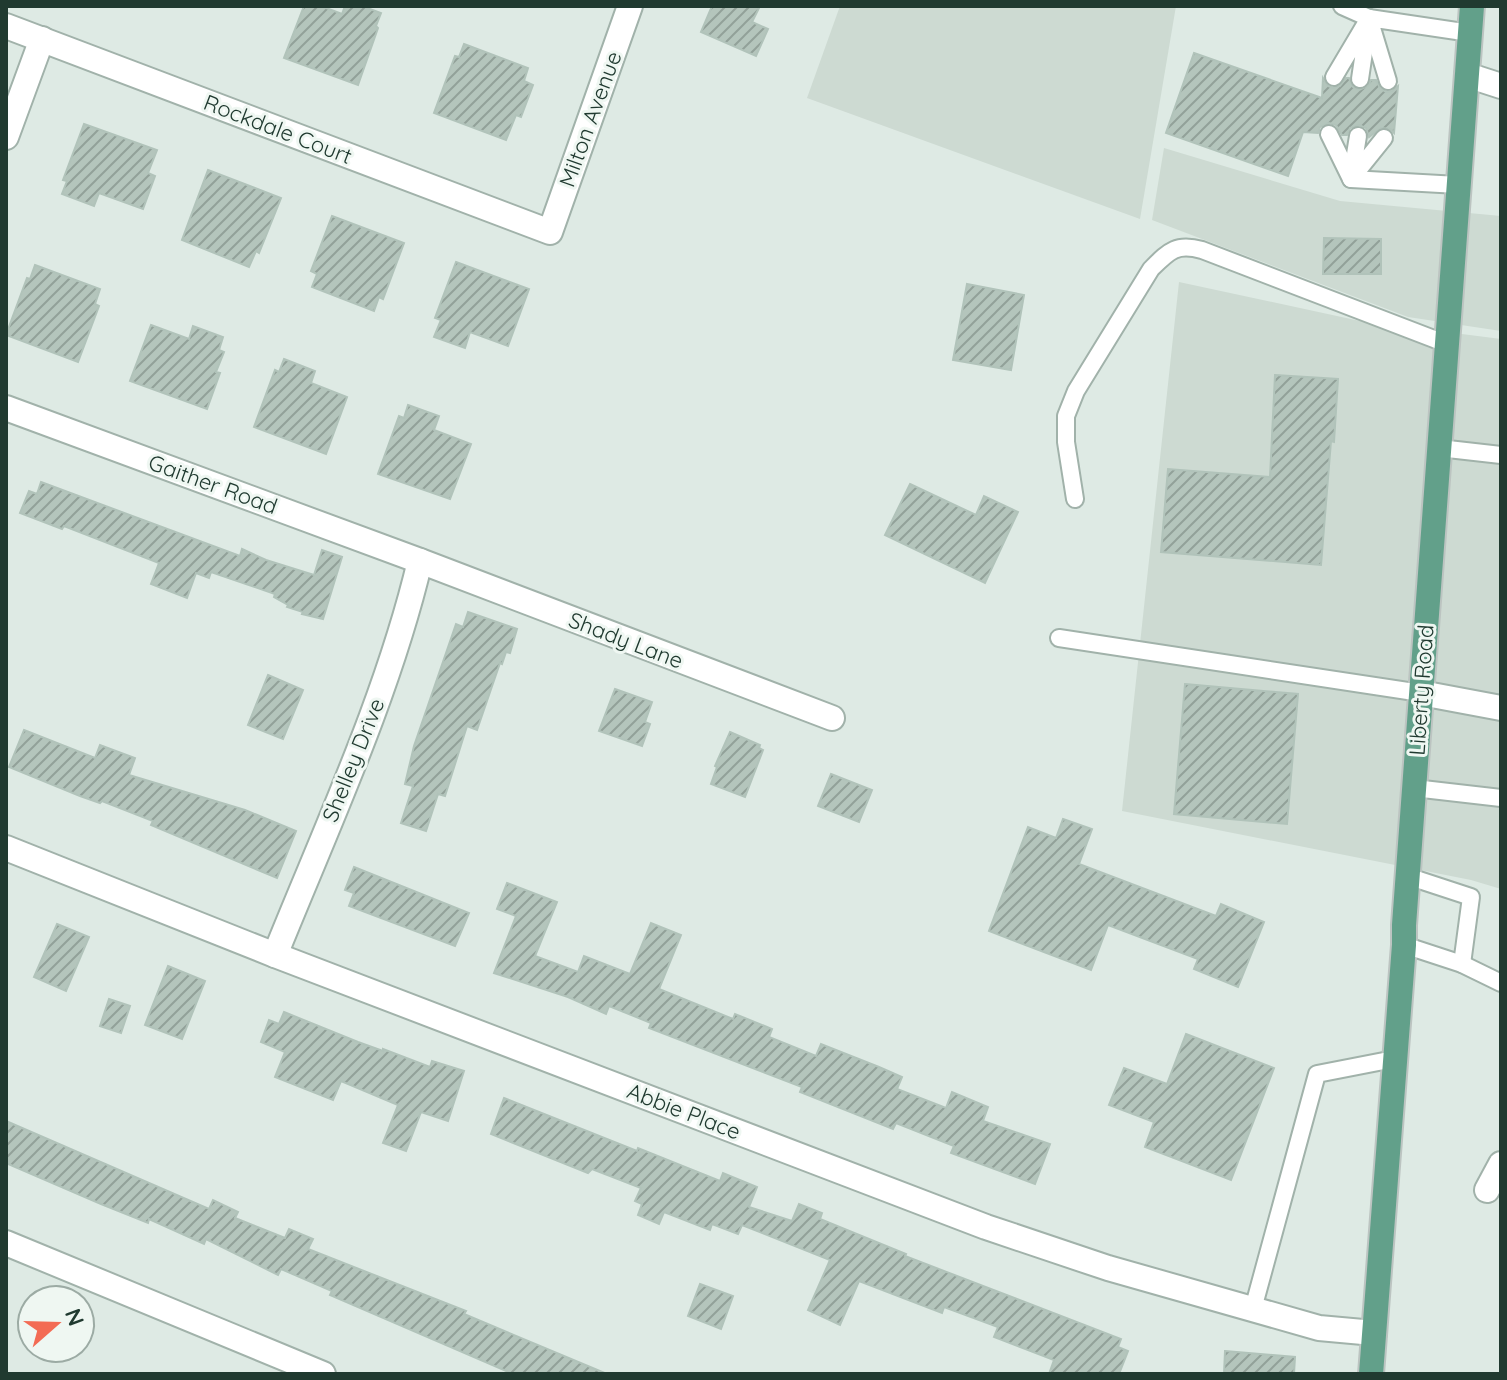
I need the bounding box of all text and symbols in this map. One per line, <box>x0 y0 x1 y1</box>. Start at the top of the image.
street label: Milton Avenue <box>552 47 628 191</box>
street label: Rockdale Court <box>200 88 356 170</box>
street label: Gaither Road <box>145 448 281 520</box>
street label: Shady Lane <box>565 605 687 675</box>
street label: Liberty Road <box>1402 624 1440 756</box>
street label: Shelley Drive <box>315 694 391 826</box>
street label: Abbie Place <box>623 1077 745 1145</box>
north arrow <box>16 1284 96 1364</box>
text: N <box>59 1305 91 1330</box>

